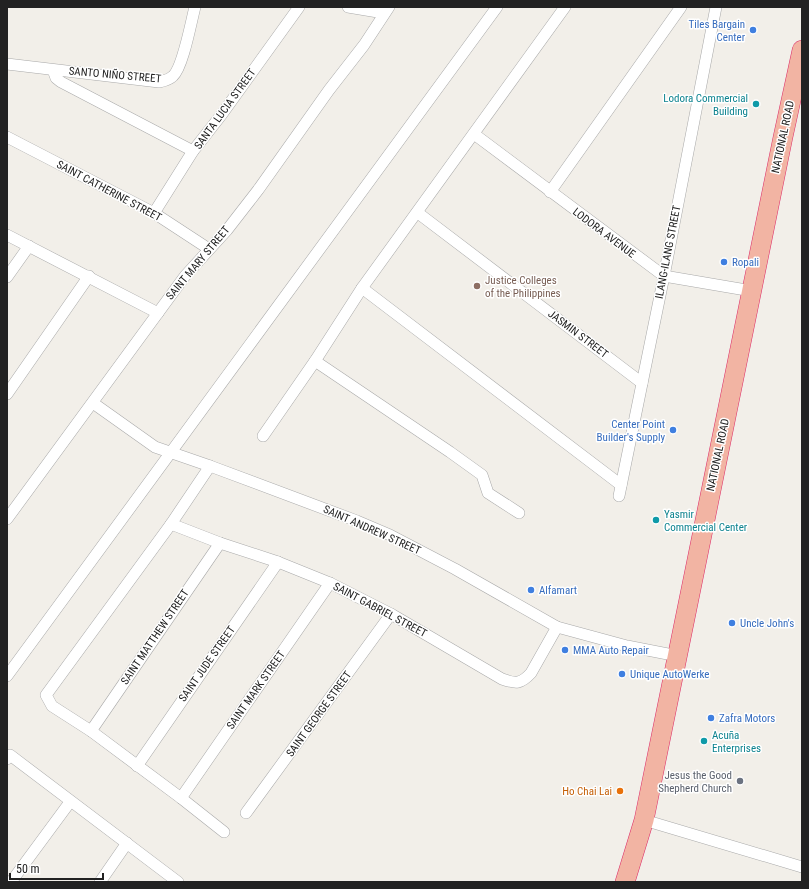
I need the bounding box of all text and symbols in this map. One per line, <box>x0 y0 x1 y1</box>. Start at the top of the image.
place label: Tiles Bargain Center <box>688 18 746 44</box>
marker: Tiles Bargain Center <box>748 25 758 35</box>
street label: SANTO NIÑO STREET <box>68 64 162 86</box>
street label: SANTA LUCIA STREET <box>192 66 259 152</box>
place label: Lodora Commercial Building <box>663 92 748 118</box>
marker: Lodora Commercial Building <box>751 99 761 109</box>
street label: NATIONAL ROAD <box>769 100 797 174</box>
street label: SAINT CATHERINE STREET <box>54 158 164 224</box>
street label: ILANG-ILANG STREET <box>653 204 683 300</box>
street label: LODORA AVENUE <box>570 205 638 261</box>
street label: SAINT MARY STREET <box>163 223 233 302</box>
place label: Ropali <box>732 256 759 269</box>
marker: Ropali <box>719 257 729 267</box>
place label: Justice Colleges of the Philippines <box>485 274 561 300</box>
marker: Justice Colleges of the Philippines <box>472 281 482 291</box>
street label: JASMIN STREET <box>545 307 611 361</box>
place label: Center Point Builder's Supply <box>597 418 665 444</box>
street label: NATIONAL ROAD <box>704 418 732 492</box>
marker: Center Point Builder's Supply <box>668 425 678 435</box>
street label: SAINT ANDREW STREET <box>321 503 423 557</box>
place label: Yasmir Commercial Center <box>664 508 748 534</box>
marker: Yasmir Commercial Center <box>651 515 661 525</box>
street label: SAINT GABRIEL STREET <box>331 580 429 640</box>
place label: Alfamart <box>539 584 577 597</box>
marker: Alfamart <box>526 585 536 595</box>
street label: SAINT MATTHEW STREET <box>118 587 192 687</box>
place label: Uncle John's <box>740 617 794 630</box>
marker: Uncle John's <box>727 618 737 628</box>
street label: SAINT JUDE STREET <box>176 623 238 704</box>
place label: MMA Auto Repair <box>573 644 650 657</box>
marker: MMA Auto Repair <box>560 645 570 655</box>
street label: SAINT MARK STREET <box>224 648 288 732</box>
place label: Unique AutoWerke <box>630 668 710 681</box>
street label: SAINT GEORGE STREET <box>284 669 355 759</box>
marker: Unique AutoWerke <box>617 669 627 679</box>
place label: Zafra Motors <box>719 712 775 725</box>
marker: Zafra Motors <box>706 713 716 723</box>
place label: Acuña Enterprises <box>712 729 761 755</box>
marker: Acuña Enterprises <box>699 736 709 746</box>
place label: Jesus the Good Shepherd Church <box>658 769 732 795</box>
marker: Jesus the Good Shepherd Church <box>735 776 745 786</box>
place label: Ho Chai Lai <box>562 785 612 798</box>
marker: Ho Chai Lai <box>615 786 625 796</box>
scale bar <box>10 855 103 881</box>
text: 50 m <box>16 862 40 876</box>

